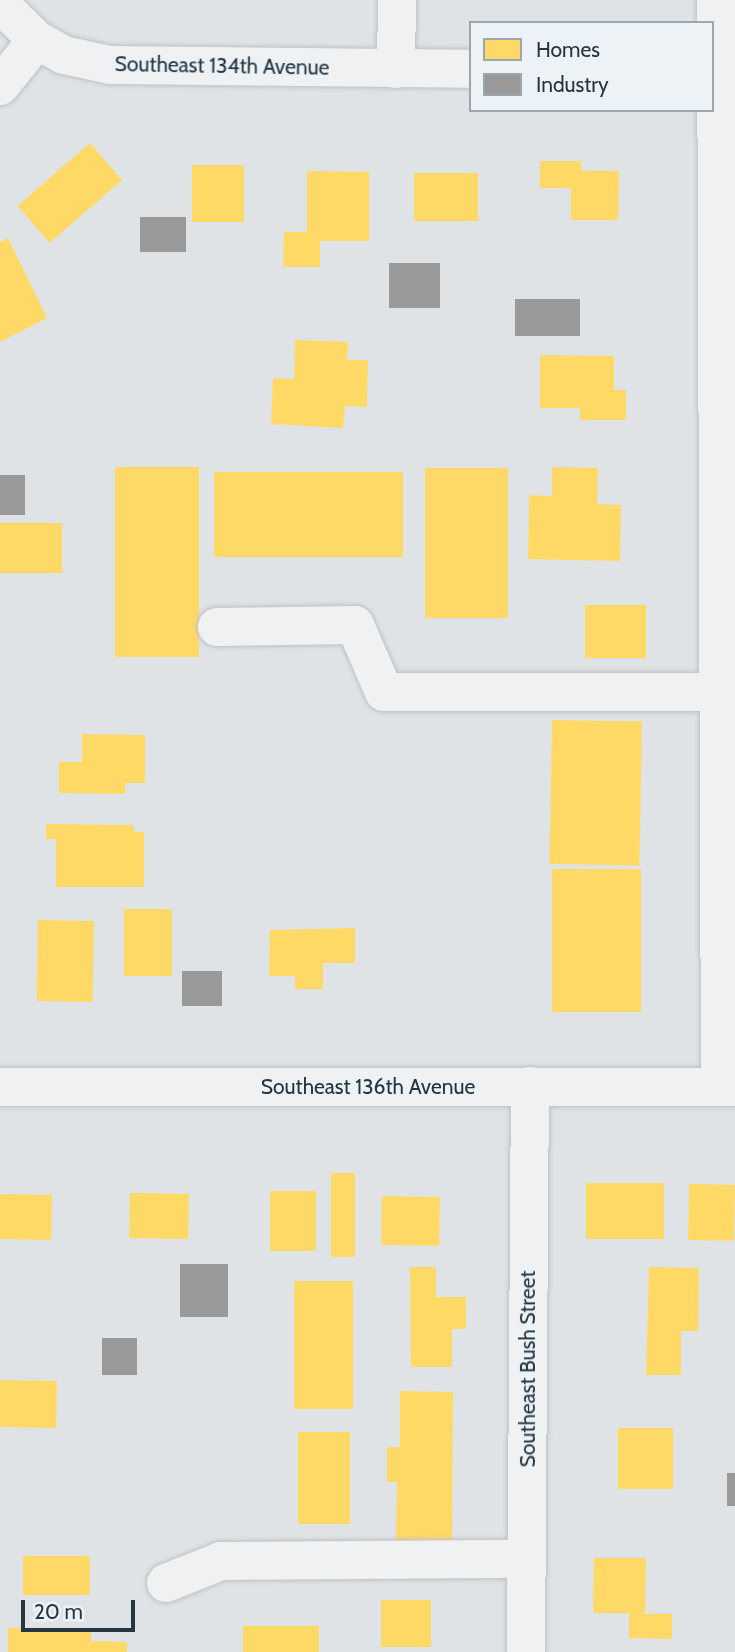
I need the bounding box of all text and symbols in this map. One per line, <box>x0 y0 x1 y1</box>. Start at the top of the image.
legend <box>469 21 714 112</box>
text: Homes <box>536 37 600 62</box>
street label: Southeast 134th Avenue <box>114 52 330 80</box>
text: Industry <box>536 72 609 97</box>
street label: Southeast 136th Avenue <box>261 1074 475 1100</box>
street label: Southeast Bush Street <box>515 1271 541 1467</box>
scale bar <box>24 1586 138 1630</box>
text: 20 m <box>34 1599 83 1624</box>

